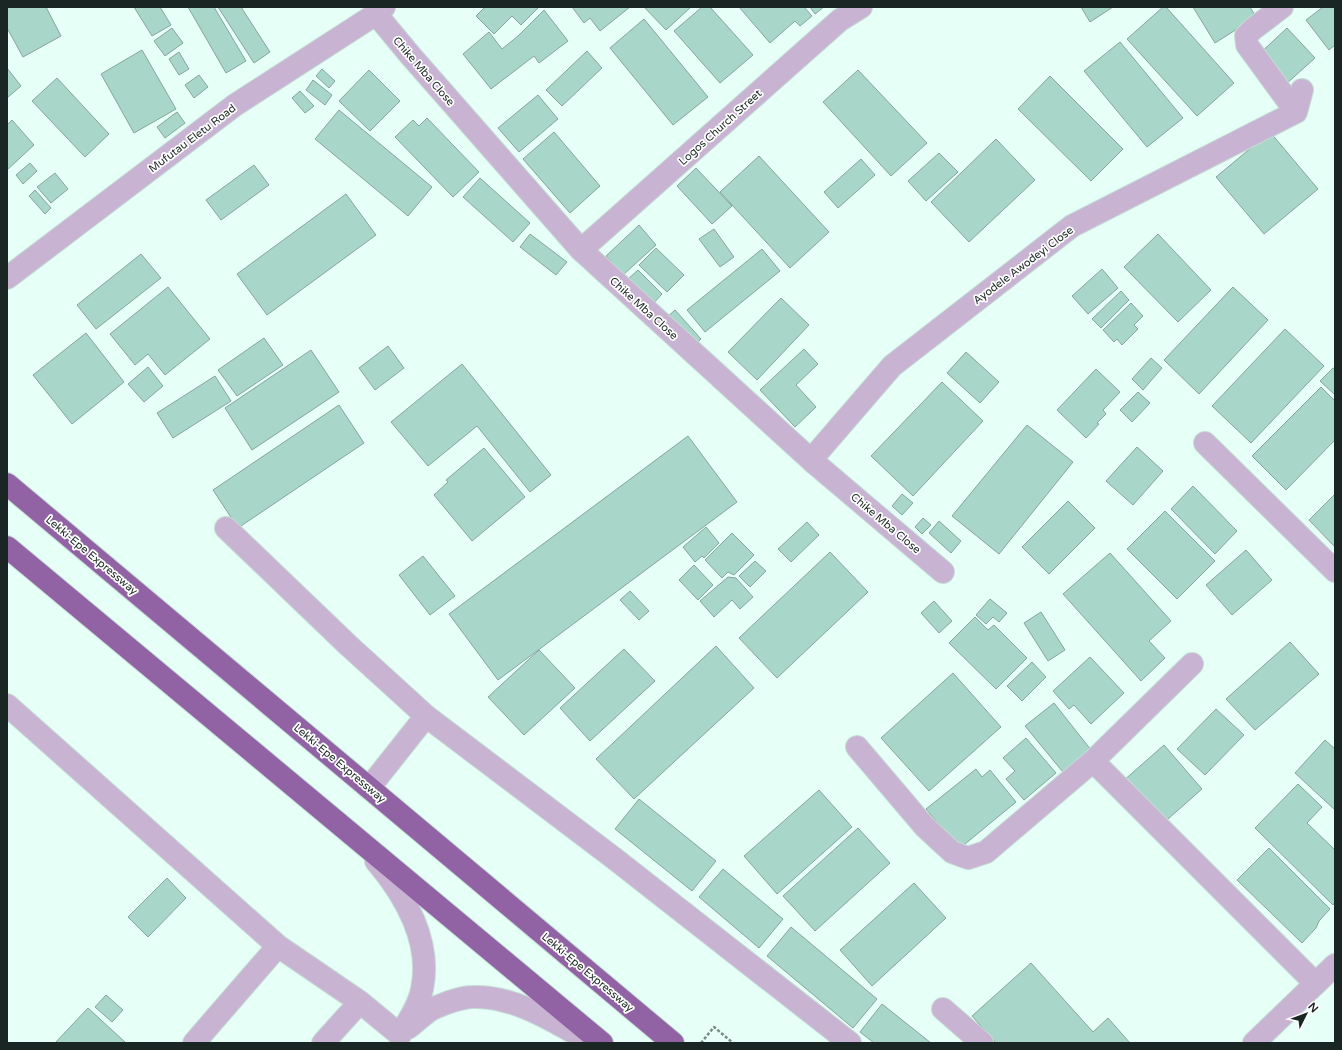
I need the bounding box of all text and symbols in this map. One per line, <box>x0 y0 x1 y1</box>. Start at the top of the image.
street label: Chike Mba Close <box>390 34 457 108</box>
street label: Logos Church Street <box>676 87 764 168</box>
street label: Mufutau Eletu Road <box>146 101 238 175</box>
street label: Ayodele Awodeyi Close <box>971 224 1076 307</box>
street label: Chike Mba Close <box>607 274 680 342</box>
street label: Chike Mba Close <box>848 490 923 556</box>
street label: Lekki-Epe Expressway <box>43 513 140 598</box>
street label: Lekki-Epe Expressway <box>291 721 388 806</box>
street label: Lekki-Epe Expressway <box>539 930 636 1015</box>
north arrow <box>1286 994 1326 1034</box>
text: N <box>1305 1000 1321 1015</box>

